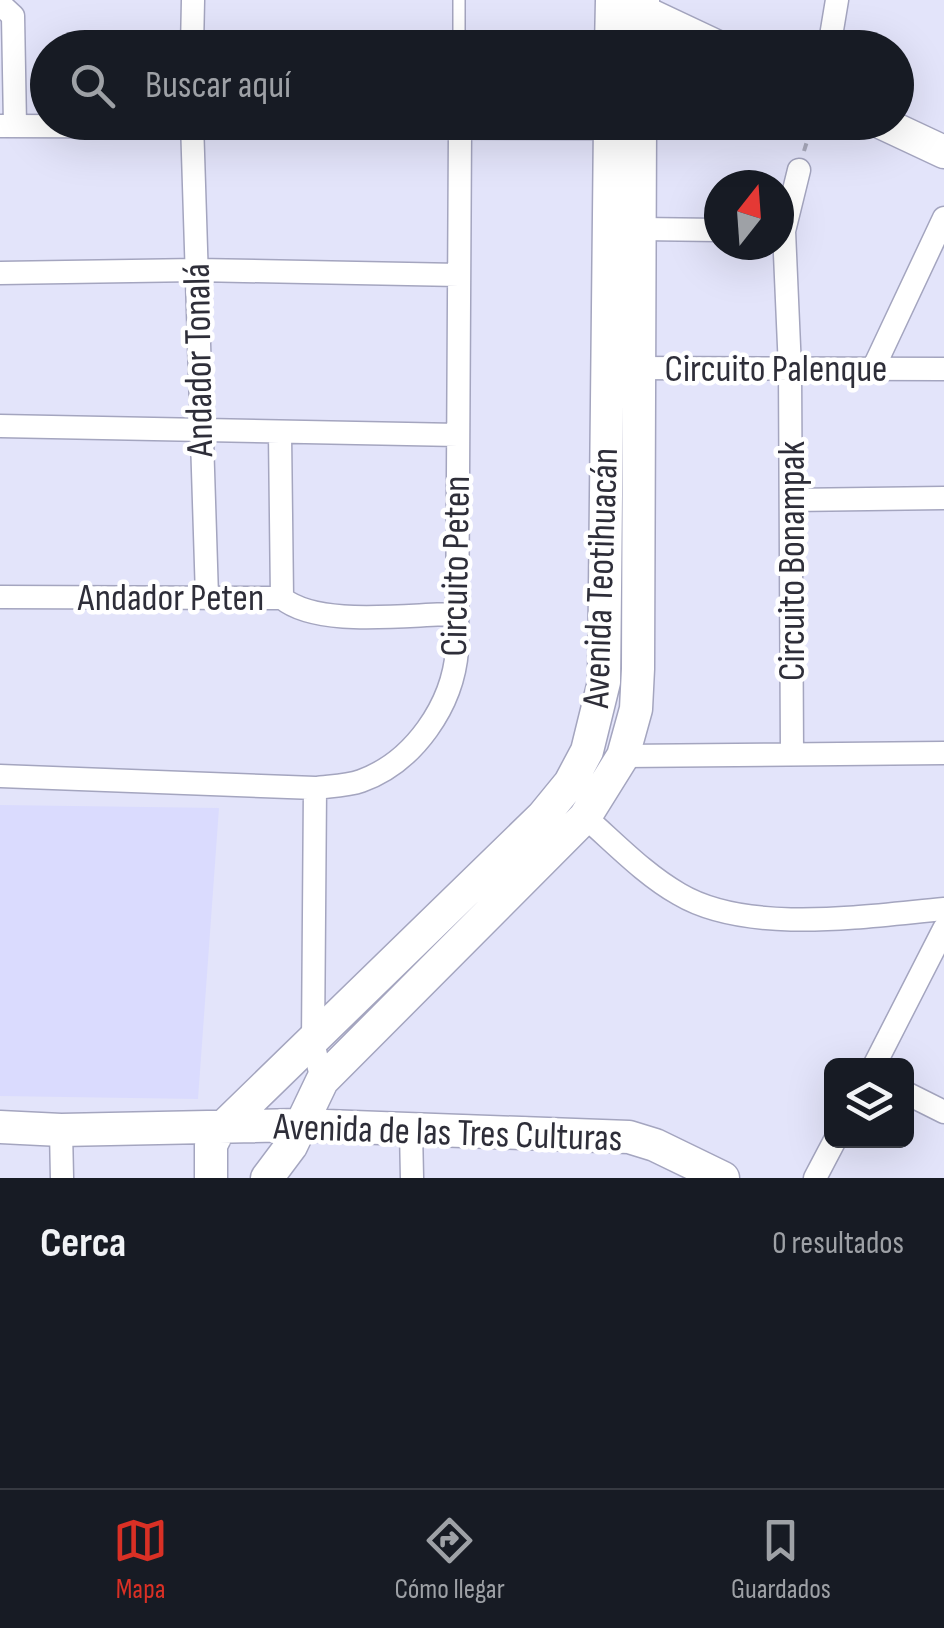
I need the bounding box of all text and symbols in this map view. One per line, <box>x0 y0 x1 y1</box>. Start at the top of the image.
search box <box>30 30 914 140</box>
icon: search <box>65 58 120 113</box>
text: Buscar aquí <box>145 63 291 108</box>
north arrow <box>704 170 794 260</box>
street label: Andador Tonalá <box>175 263 223 458</box>
street label: Circuito Palenque <box>665 347 887 392</box>
street label: Circuito Bonampak <box>770 441 815 681</box>
street label: Avenida Teotihuacán <box>574 447 628 710</box>
street label: Circuito Peten <box>432 475 480 657</box>
street label: Andador Peten <box>77 576 264 621</box>
map controls <box>824 1058 914 1148</box>
button: layers <box>824 1058 914 1148</box>
street label: Avenida de las Tres Culturas <box>272 1104 623 1162</box>
text: Cerca <box>40 1218 126 1269</box>
text: 0 resultados <box>772 1224 904 1263</box>
tab: Mapa <box>113 1513 168 1606</box>
tab: Cómo llegar <box>394 1513 505 1606</box>
tab: Guardados <box>731 1513 831 1606</box>

